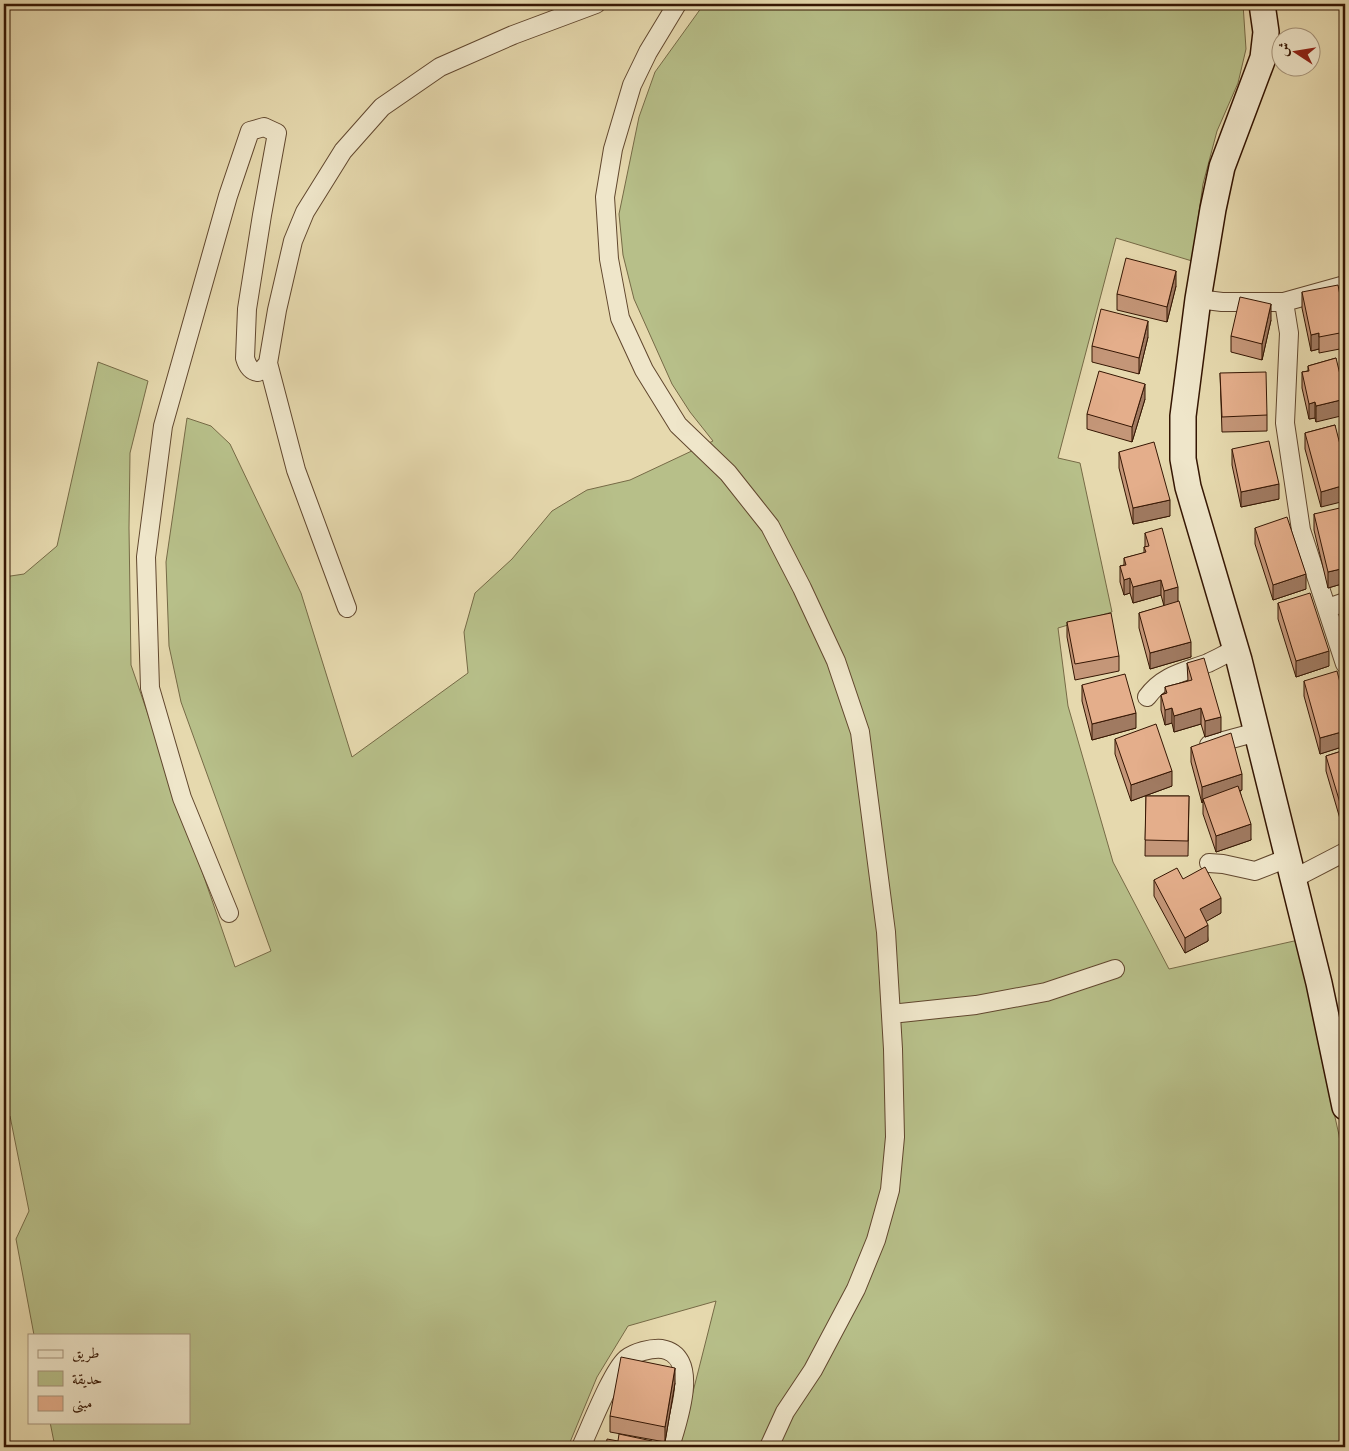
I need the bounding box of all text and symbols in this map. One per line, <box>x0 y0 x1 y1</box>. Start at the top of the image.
north arrow <box>1272 28 1322 78</box>
text: ش <box>1274 41 1296 58</box>
legend <box>28 1334 190 1424</box>
text: طريق <box>72 1344 99 1365</box>
text: حديقة <box>72 1370 102 1391</box>
text: مبنى <box>72 1394 92 1415</box>

